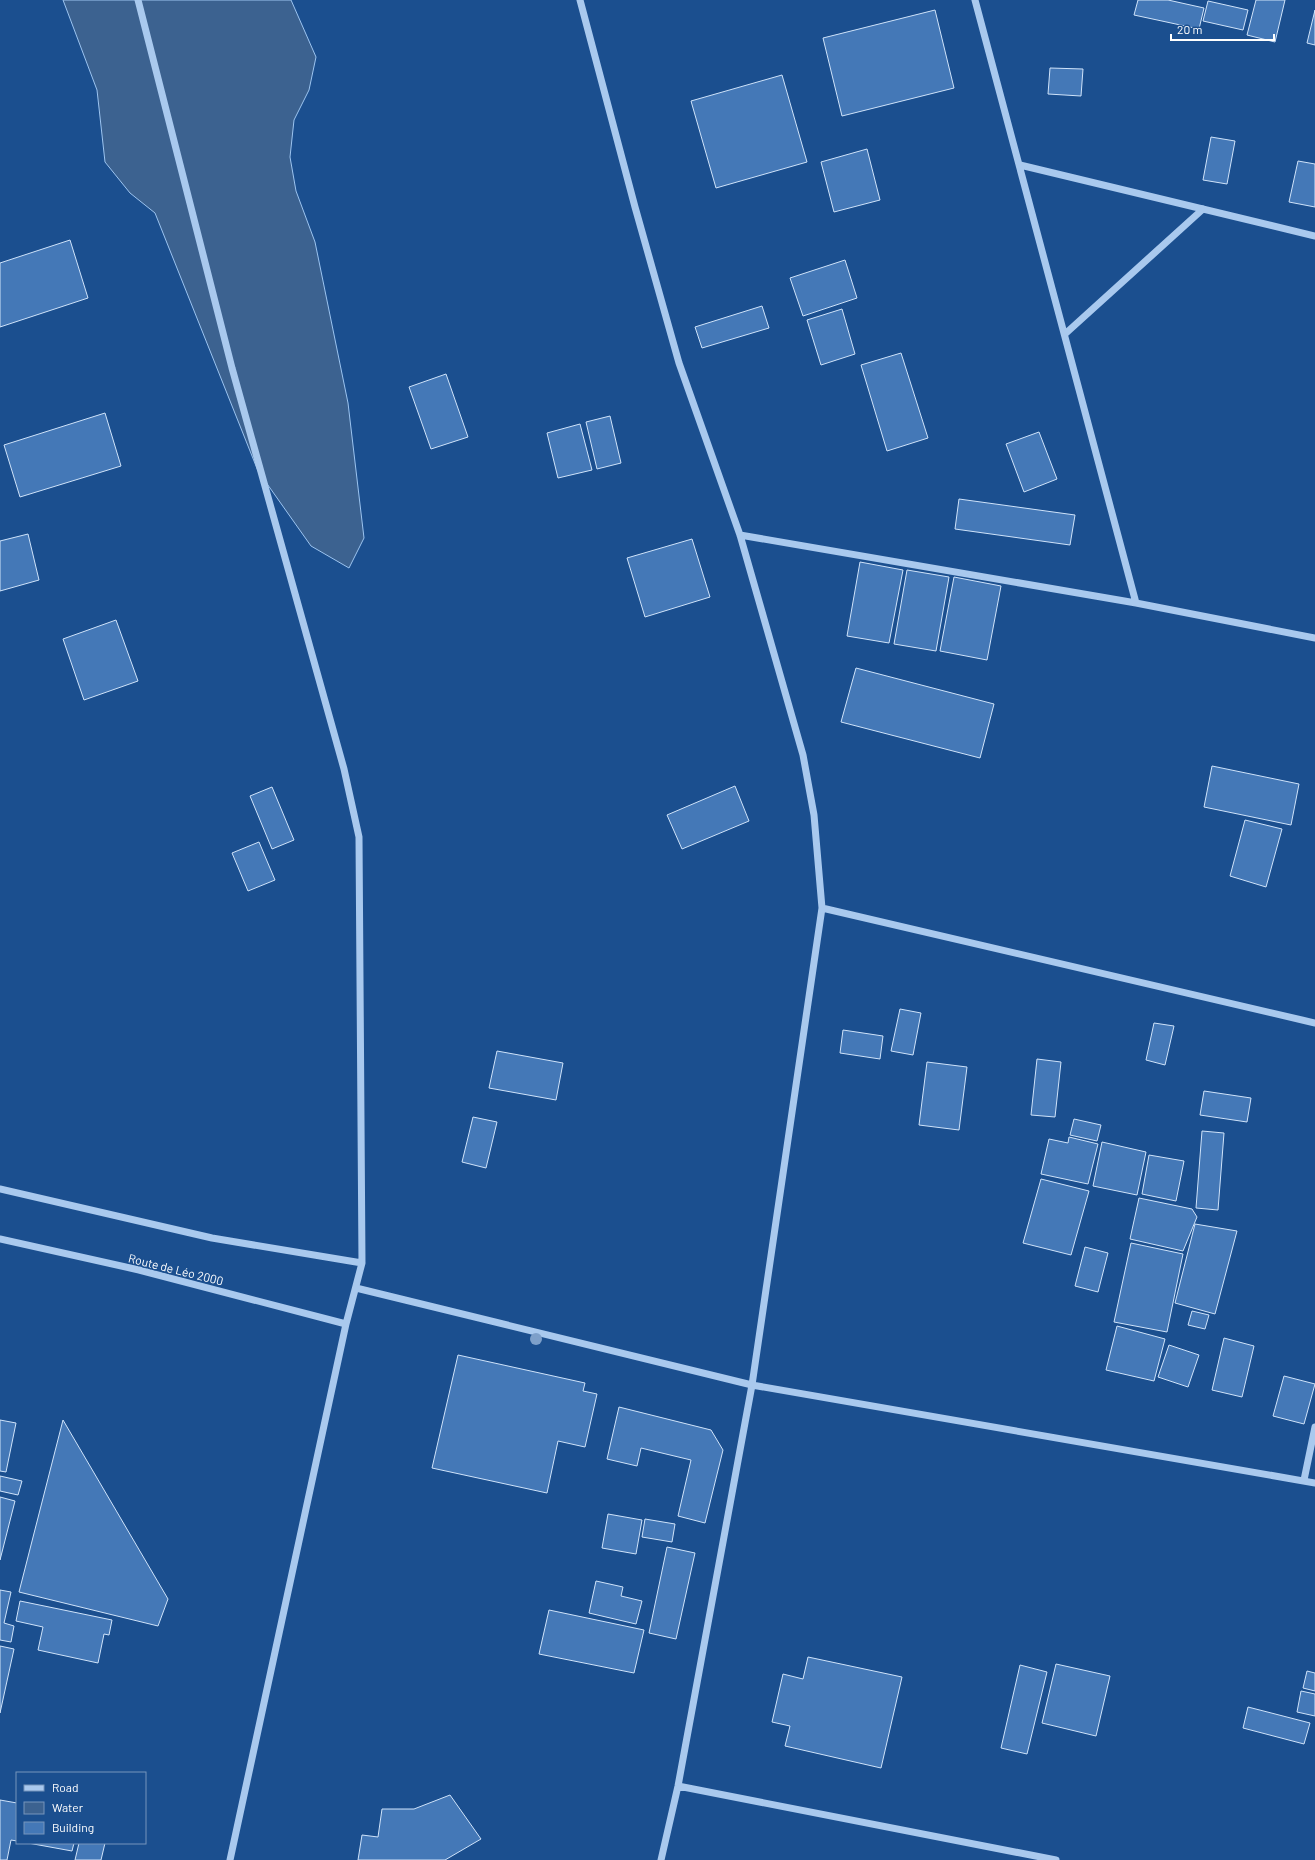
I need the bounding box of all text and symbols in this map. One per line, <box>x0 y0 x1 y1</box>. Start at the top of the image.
scale bar <box>1171 16 1274 42</box>
text: 20 m <box>1177 22 1203 36</box>
street label: Route de Léo 2000 <box>127 1250 225 1288</box>
legend <box>16 1772 146 1844</box>
text: Road <box>52 1780 79 1794</box>
text: Water <box>52 1800 84 1814</box>
text: Building <box>52 1820 94 1834</box>

